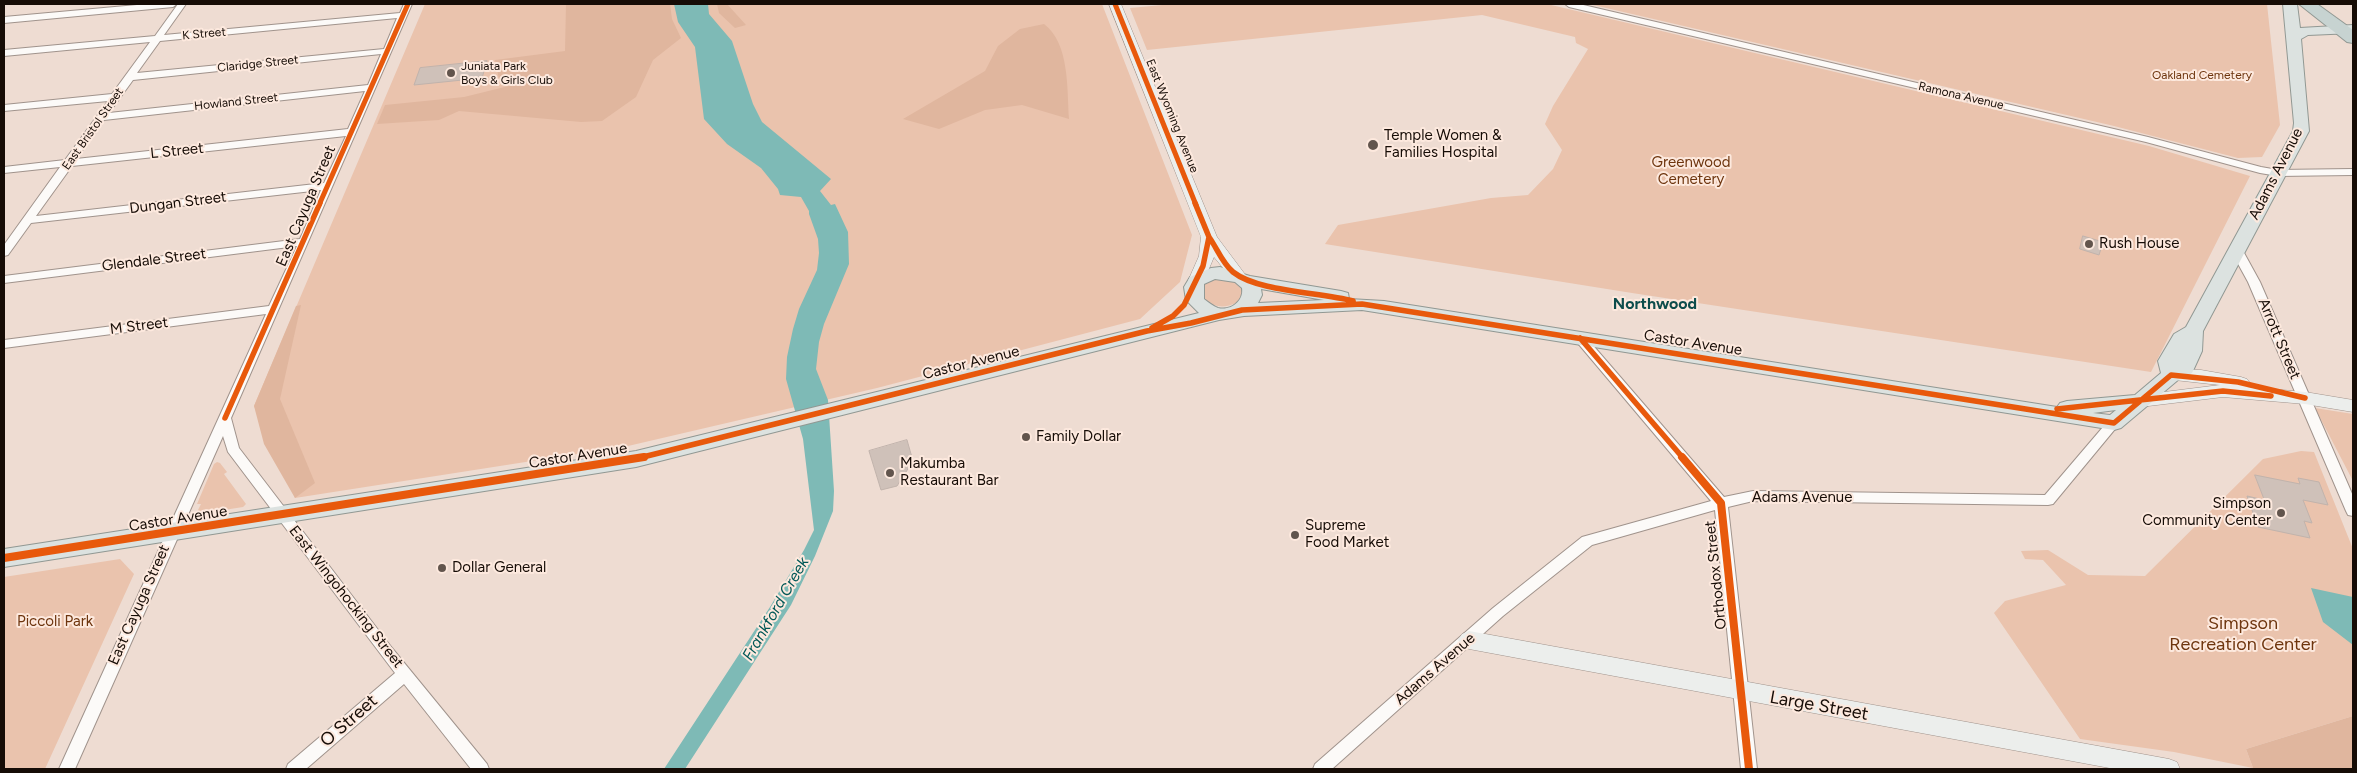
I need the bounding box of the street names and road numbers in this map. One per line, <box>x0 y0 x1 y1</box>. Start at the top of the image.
street label: K Street <box>182 25 226 43</box>
street label: Claridge Street <box>217 53 299 75</box>
street label: East Wyoming Avenue <box>1143 57 1201 175</box>
street label: Ramona Avenue <box>1917 79 2005 113</box>
street label: East Bristol Street <box>59 85 127 173</box>
street label: Howland Street <box>193 90 279 114</box>
street label: Adams Avenue <box>2245 125 2307 223</box>
street label: L Street <box>149 139 205 163</box>
street label: East Cayuga Street <box>272 143 340 269</box>
street label: Dungan Street <box>128 188 228 218</box>
street label: Glendale Street <box>101 245 207 275</box>
street label: Arrott Street <box>2254 296 2304 382</box>
street label: M Street <box>109 314 169 338</box>
street label: Castor Avenue <box>1643 326 1743 360</box>
street label: Castor Avenue <box>921 342 1021 384</box>
street label: Castor Avenue <box>528 439 628 473</box>
street label: Adams Avenue <box>1752 489 1852 507</box>
street label: Castor Avenue <box>128 502 228 536</box>
street label: Orthodox Street <box>1701 520 1731 630</box>
street label: East Wingohocking Street <box>285 522 407 672</box>
street label: East Cayuga Street <box>104 542 174 668</box>
street label: Adams Avenue <box>1391 629 1479 709</box>
street label: Large Street <box>1768 687 1870 725</box>
street label: O Street <box>316 690 382 752</box>

